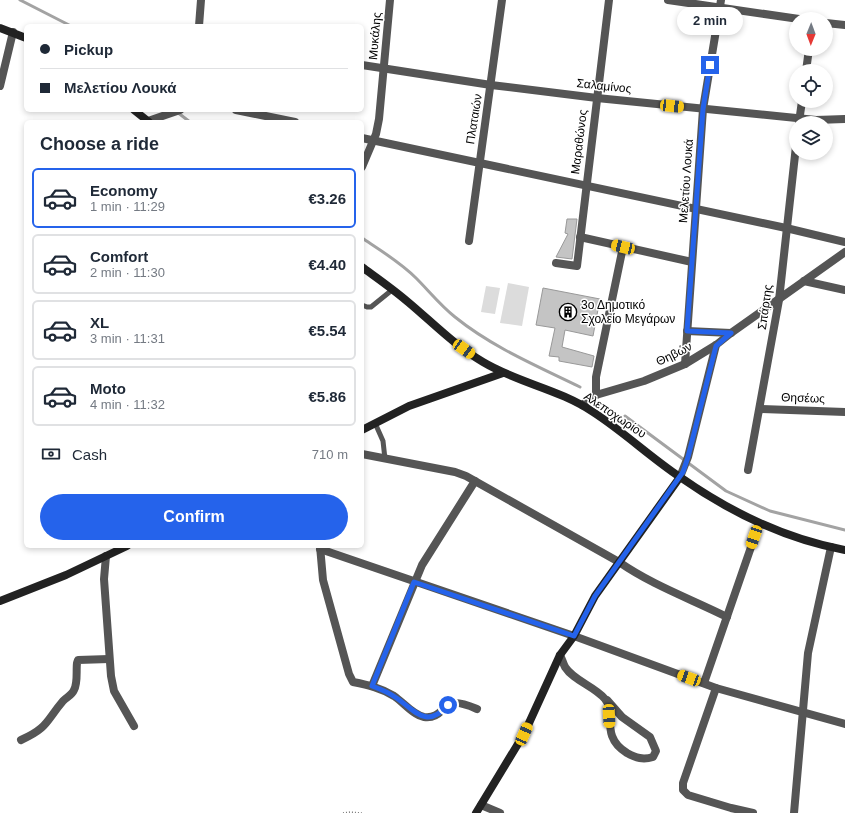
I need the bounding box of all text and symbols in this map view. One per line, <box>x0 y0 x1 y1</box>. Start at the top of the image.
callout: 2 min <box>677 7 743 35</box>
street label: Μυκάλης <box>366 11 384 60</box>
north arrow <box>789 12 833 56</box>
map controls <box>789 12 833 160</box>
text: 2 min <box>693 13 727 28</box>
text: Pickup <box>64 41 113 58</box>
route end <box>701 56 719 74</box>
button: locate <box>789 64 833 108</box>
street label: Σαλαμίνος <box>576 76 632 96</box>
text: Μελετίου Λουκά <box>64 79 176 96</box>
street label: Πλαταιών <box>463 93 485 145</box>
car <box>659 99 685 113</box>
street label: Μαραθώνος <box>568 109 590 175</box>
button: layers <box>789 116 833 160</box>
text: Choose a ride <box>40 134 159 154</box>
street label: Μελετίου Λουκά <box>676 139 696 223</box>
icon: car <box>42 180 78 216</box>
text: Economy <box>90 182 158 199</box>
text: €3.26 <box>308 190 346 207</box>
text: 1 min · 11:29 <box>90 199 165 214</box>
car <box>610 238 636 256</box>
icon: car <box>42 246 78 282</box>
text: Comfort <box>90 248 148 265</box>
text: €4.40 <box>308 256 346 273</box>
text: 2 min · 11:30 <box>90 265 165 280</box>
street label: Σπάρτης <box>755 283 775 331</box>
place label: 3ο Δημοτικό Σχολείο Μεγάρων <box>581 298 675 326</box>
building icon: 3ο Δημοτικό Σχολείο Μεγάρων <box>558 302 578 322</box>
icon: car <box>42 312 78 348</box>
text: XL <box>90 314 109 331</box>
text: €5.54 <box>308 322 346 339</box>
text: 3 min · 11:31 <box>90 331 165 346</box>
car <box>451 337 477 361</box>
street label: Θηβών <box>654 339 694 369</box>
icon: car <box>42 378 78 414</box>
text: Moto <box>90 380 126 397</box>
text: €5.86 <box>308 388 346 405</box>
street label: Αλεποχωρίου <box>581 389 649 441</box>
street label: Θησέως <box>781 390 825 406</box>
text: 4 min · 11:32 <box>90 397 165 412</box>
icon: cash <box>40 443 62 465</box>
text: Cash <box>72 446 107 463</box>
text: 710 m <box>312 447 348 462</box>
button: Confirm <box>40 494 348 540</box>
car <box>744 524 764 550</box>
car <box>676 668 702 688</box>
route start <box>439 696 457 714</box>
car <box>602 704 616 728</box>
car <box>514 721 534 747</box>

